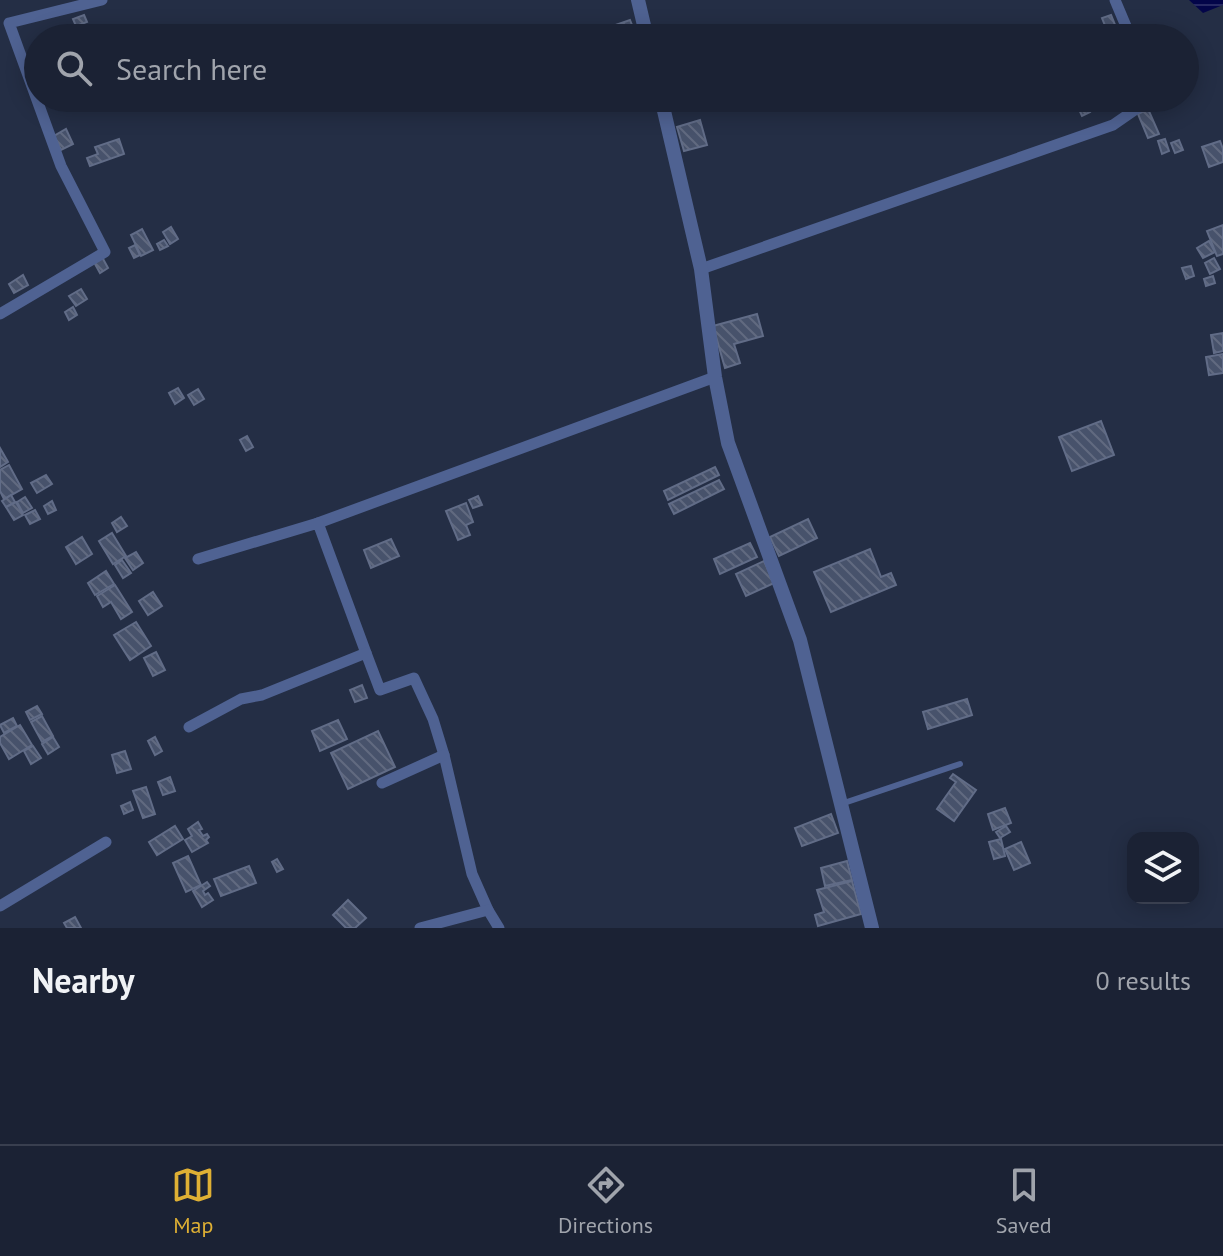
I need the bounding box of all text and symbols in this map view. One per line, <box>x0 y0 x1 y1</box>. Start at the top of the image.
search box <box>24 24 1199 112</box>
icon: search <box>52 46 96 90</box>
text: Search here <box>116 49 267 88</box>
map controls <box>1127 832 1199 904</box>
button: layers <box>1127 832 1199 904</box>
text: Nearby <box>32 958 134 1002</box>
text: 0 results <box>1096 964 1191 997</box>
tab: Map <box>171 1163 215 1239</box>
tab: Directions <box>558 1163 653 1239</box>
tab: Saved <box>996 1163 1052 1239</box>

